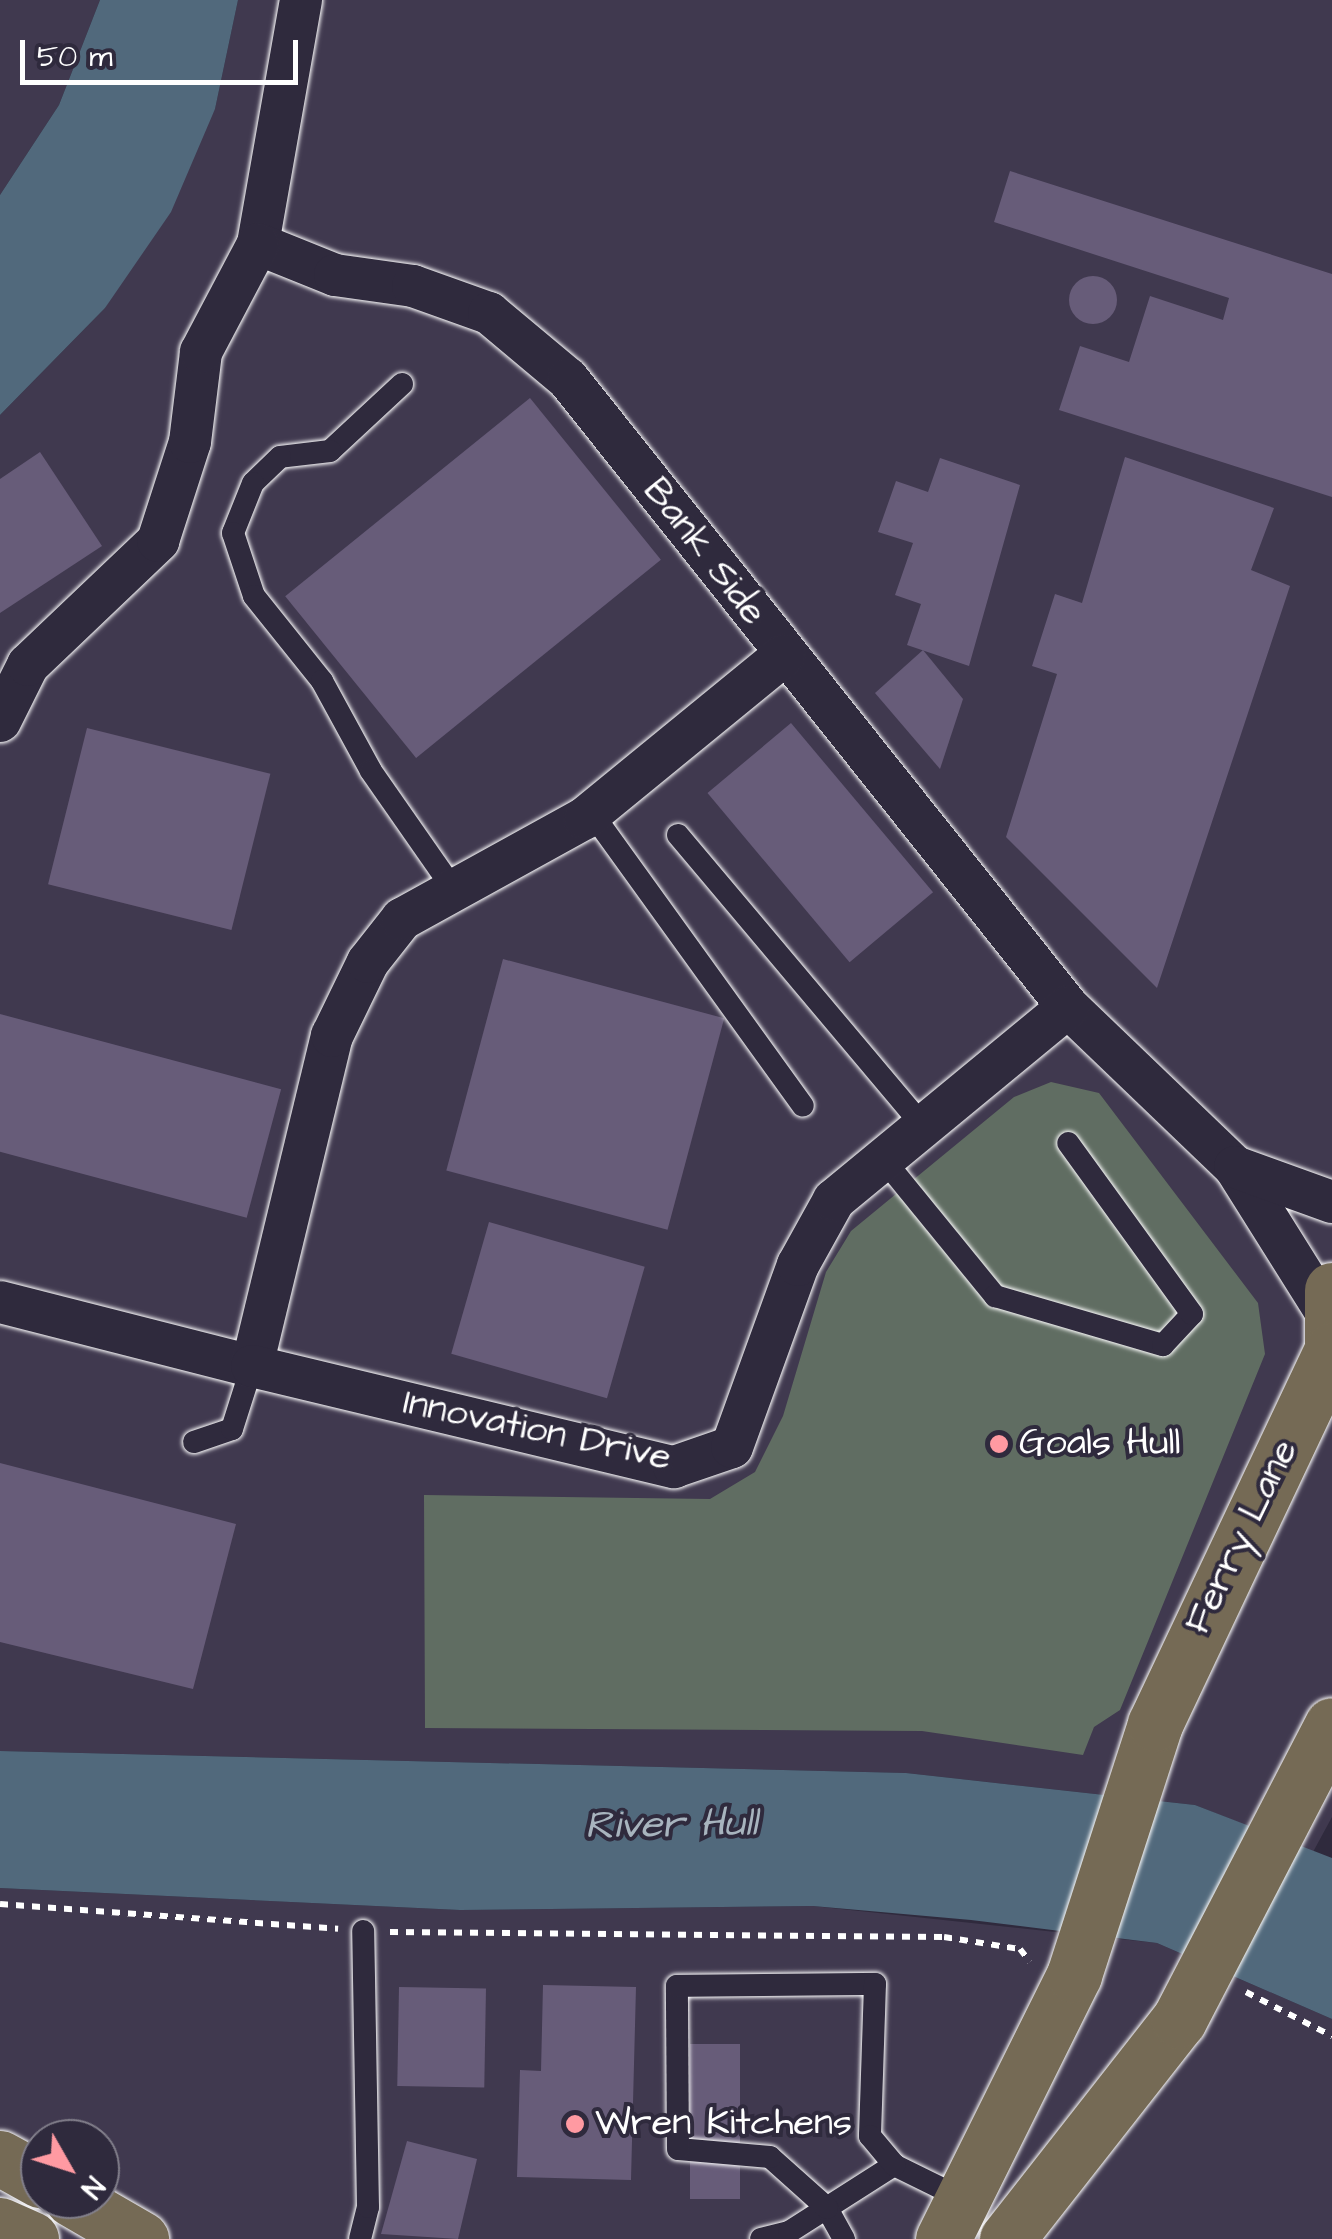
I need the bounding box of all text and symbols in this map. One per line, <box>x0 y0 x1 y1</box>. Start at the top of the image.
scale bar <box>25 20 302 82</box>
text: 50 m <box>37 36 113 78</box>
street label: Bank Side <box>632 469 776 635</box>
street label: Innovation Drive <box>399 1380 675 1482</box>
place label: Goals Hull <box>1019 1421 1181 1467</box>
marker: Goals Hull <box>988 1433 1010 1455</box>
street label: Ferry Lane <box>1175 1433 1309 1641</box>
water label: River Hull <box>585 1800 757 1850</box>
place label: Wren Kitchens <box>595 2101 852 2147</box>
marker: Wren Kitchens <box>564 2113 586 2135</box>
north arrow <box>20 2119 120 2219</box>
text: N <box>71 2168 113 2206</box>

